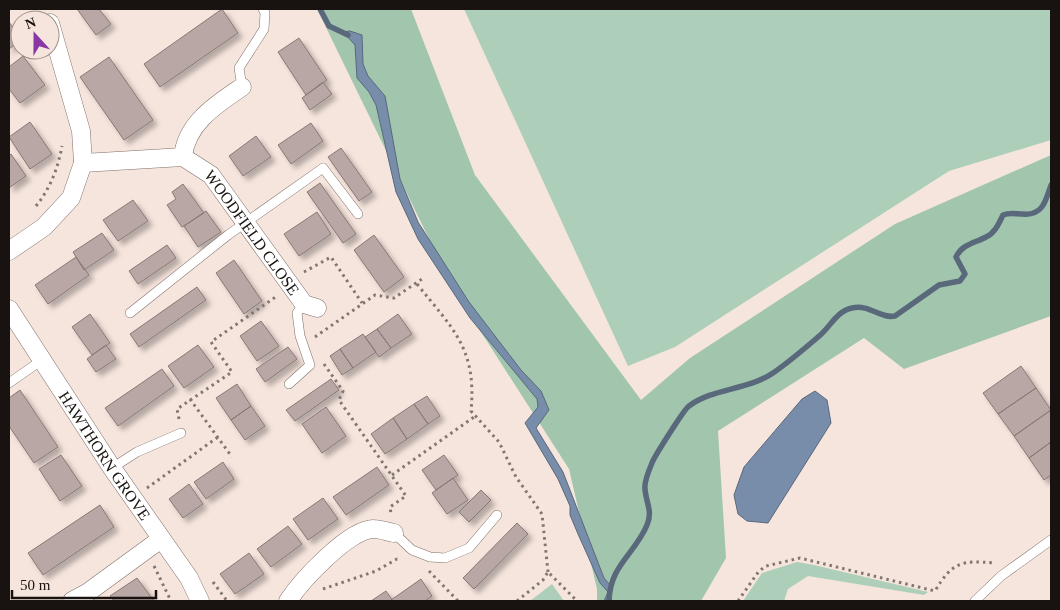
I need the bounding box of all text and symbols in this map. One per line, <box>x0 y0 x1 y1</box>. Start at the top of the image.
north arrow <box>10 10 60 60</box>
text: N <box>23 15 38 32</box>
street label: WOODFIELD CLOSE <box>201 167 303 298</box>
street label: HAWTHORN GROVE <box>55 388 154 523</box>
scale bar <box>12 568 156 600</box>
text: 50 m <box>20 577 51 593</box>

